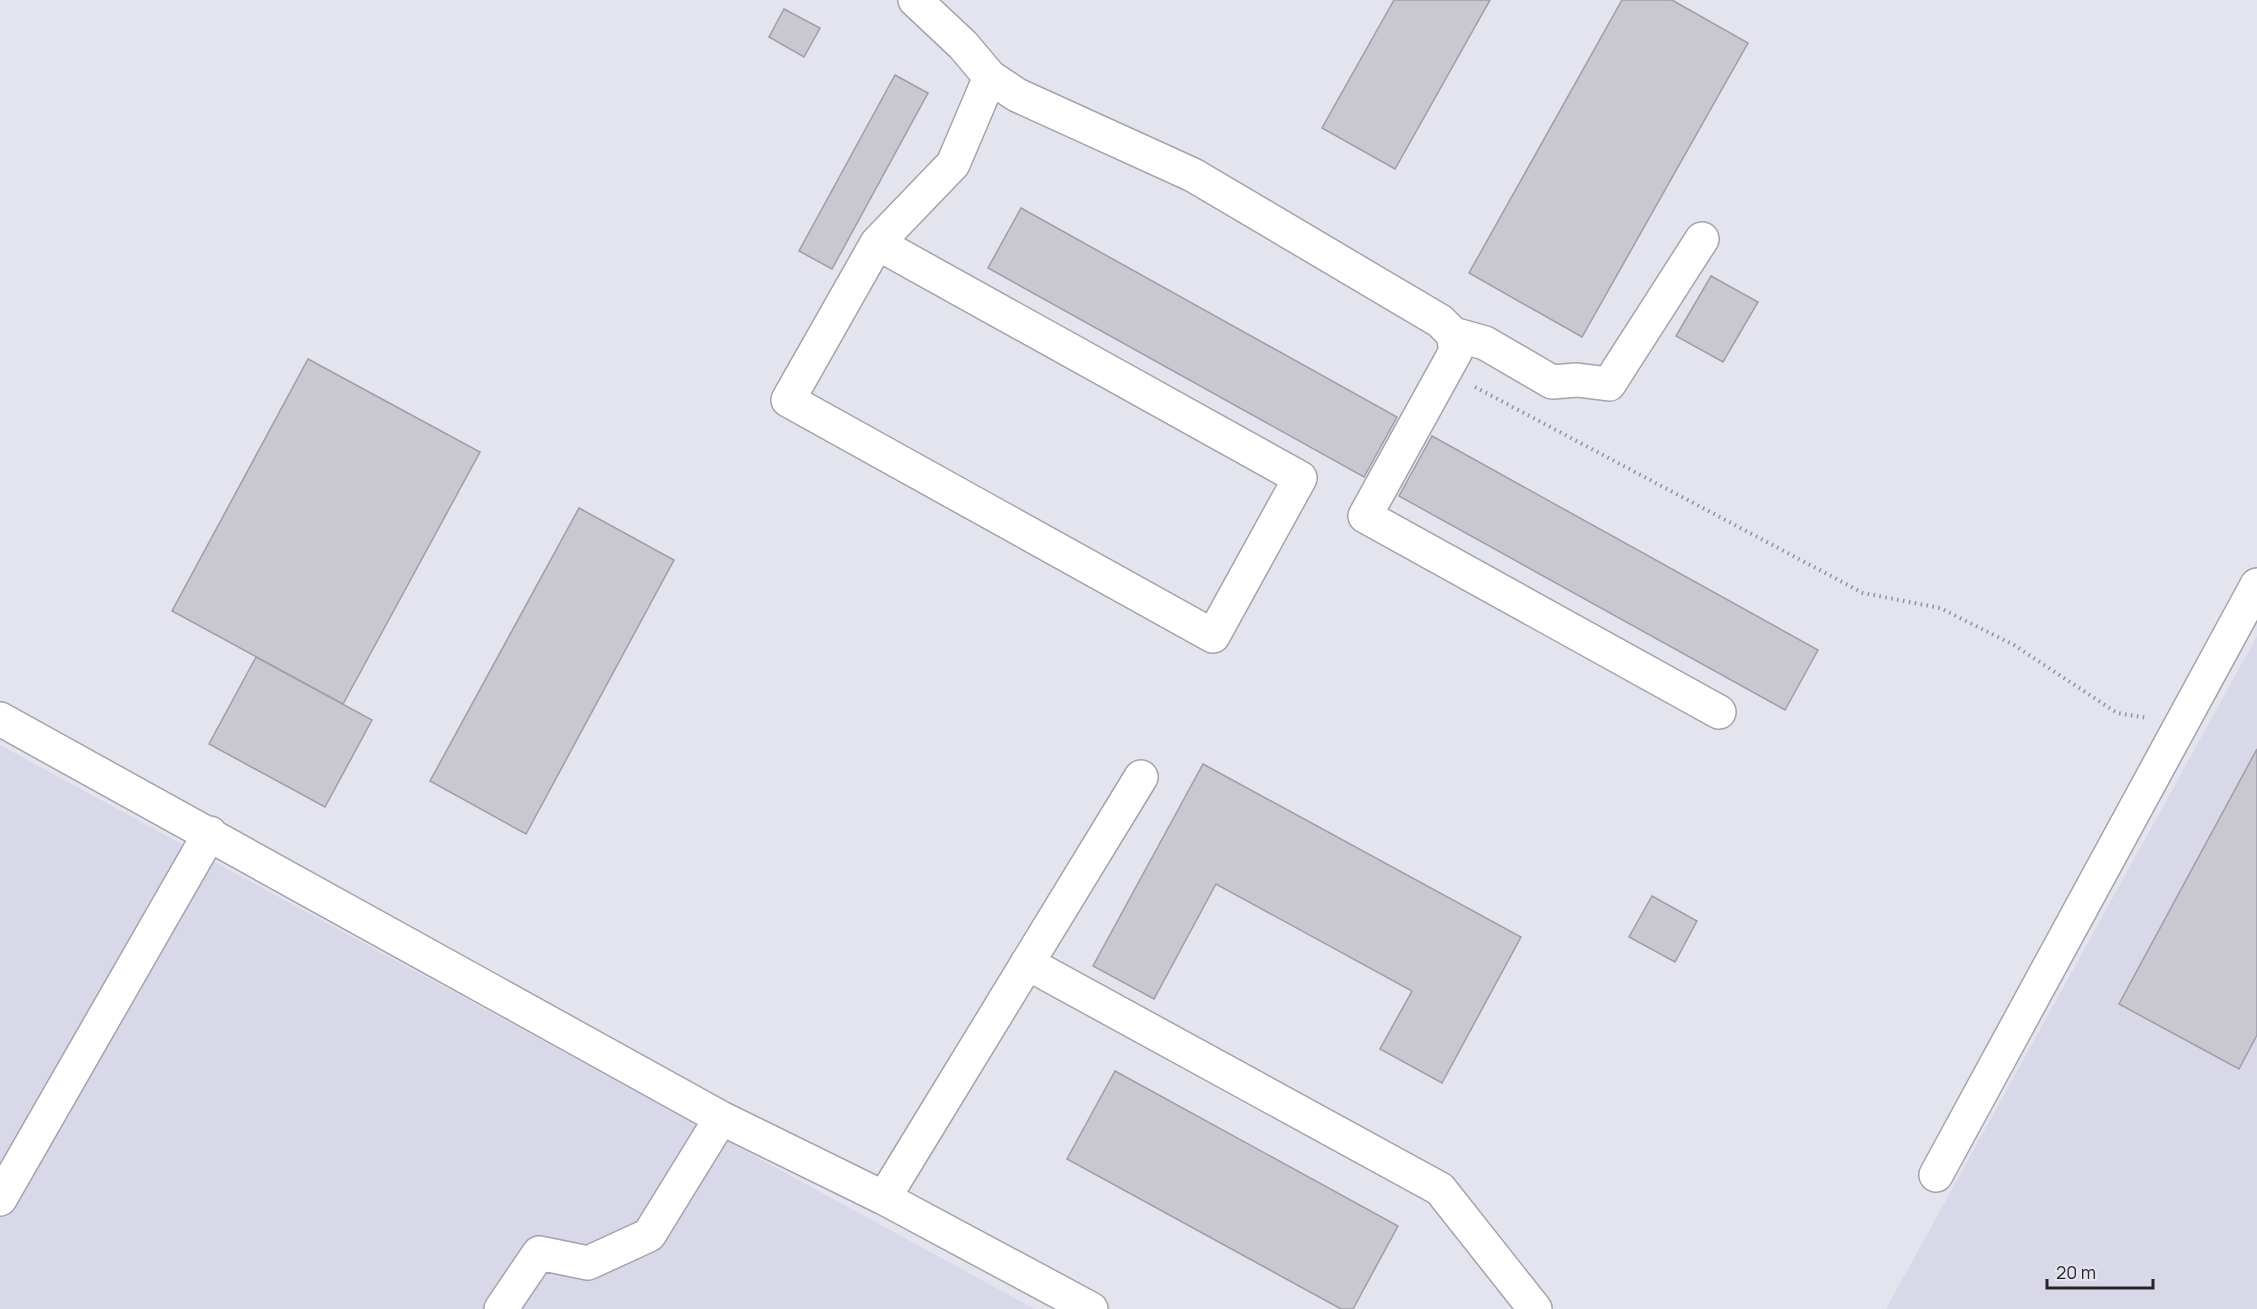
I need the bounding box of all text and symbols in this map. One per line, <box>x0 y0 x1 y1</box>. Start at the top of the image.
scale bar <box>2047 1252 2154 1290</box>
text: 20 m <box>2056 1260 2096 1284</box>

